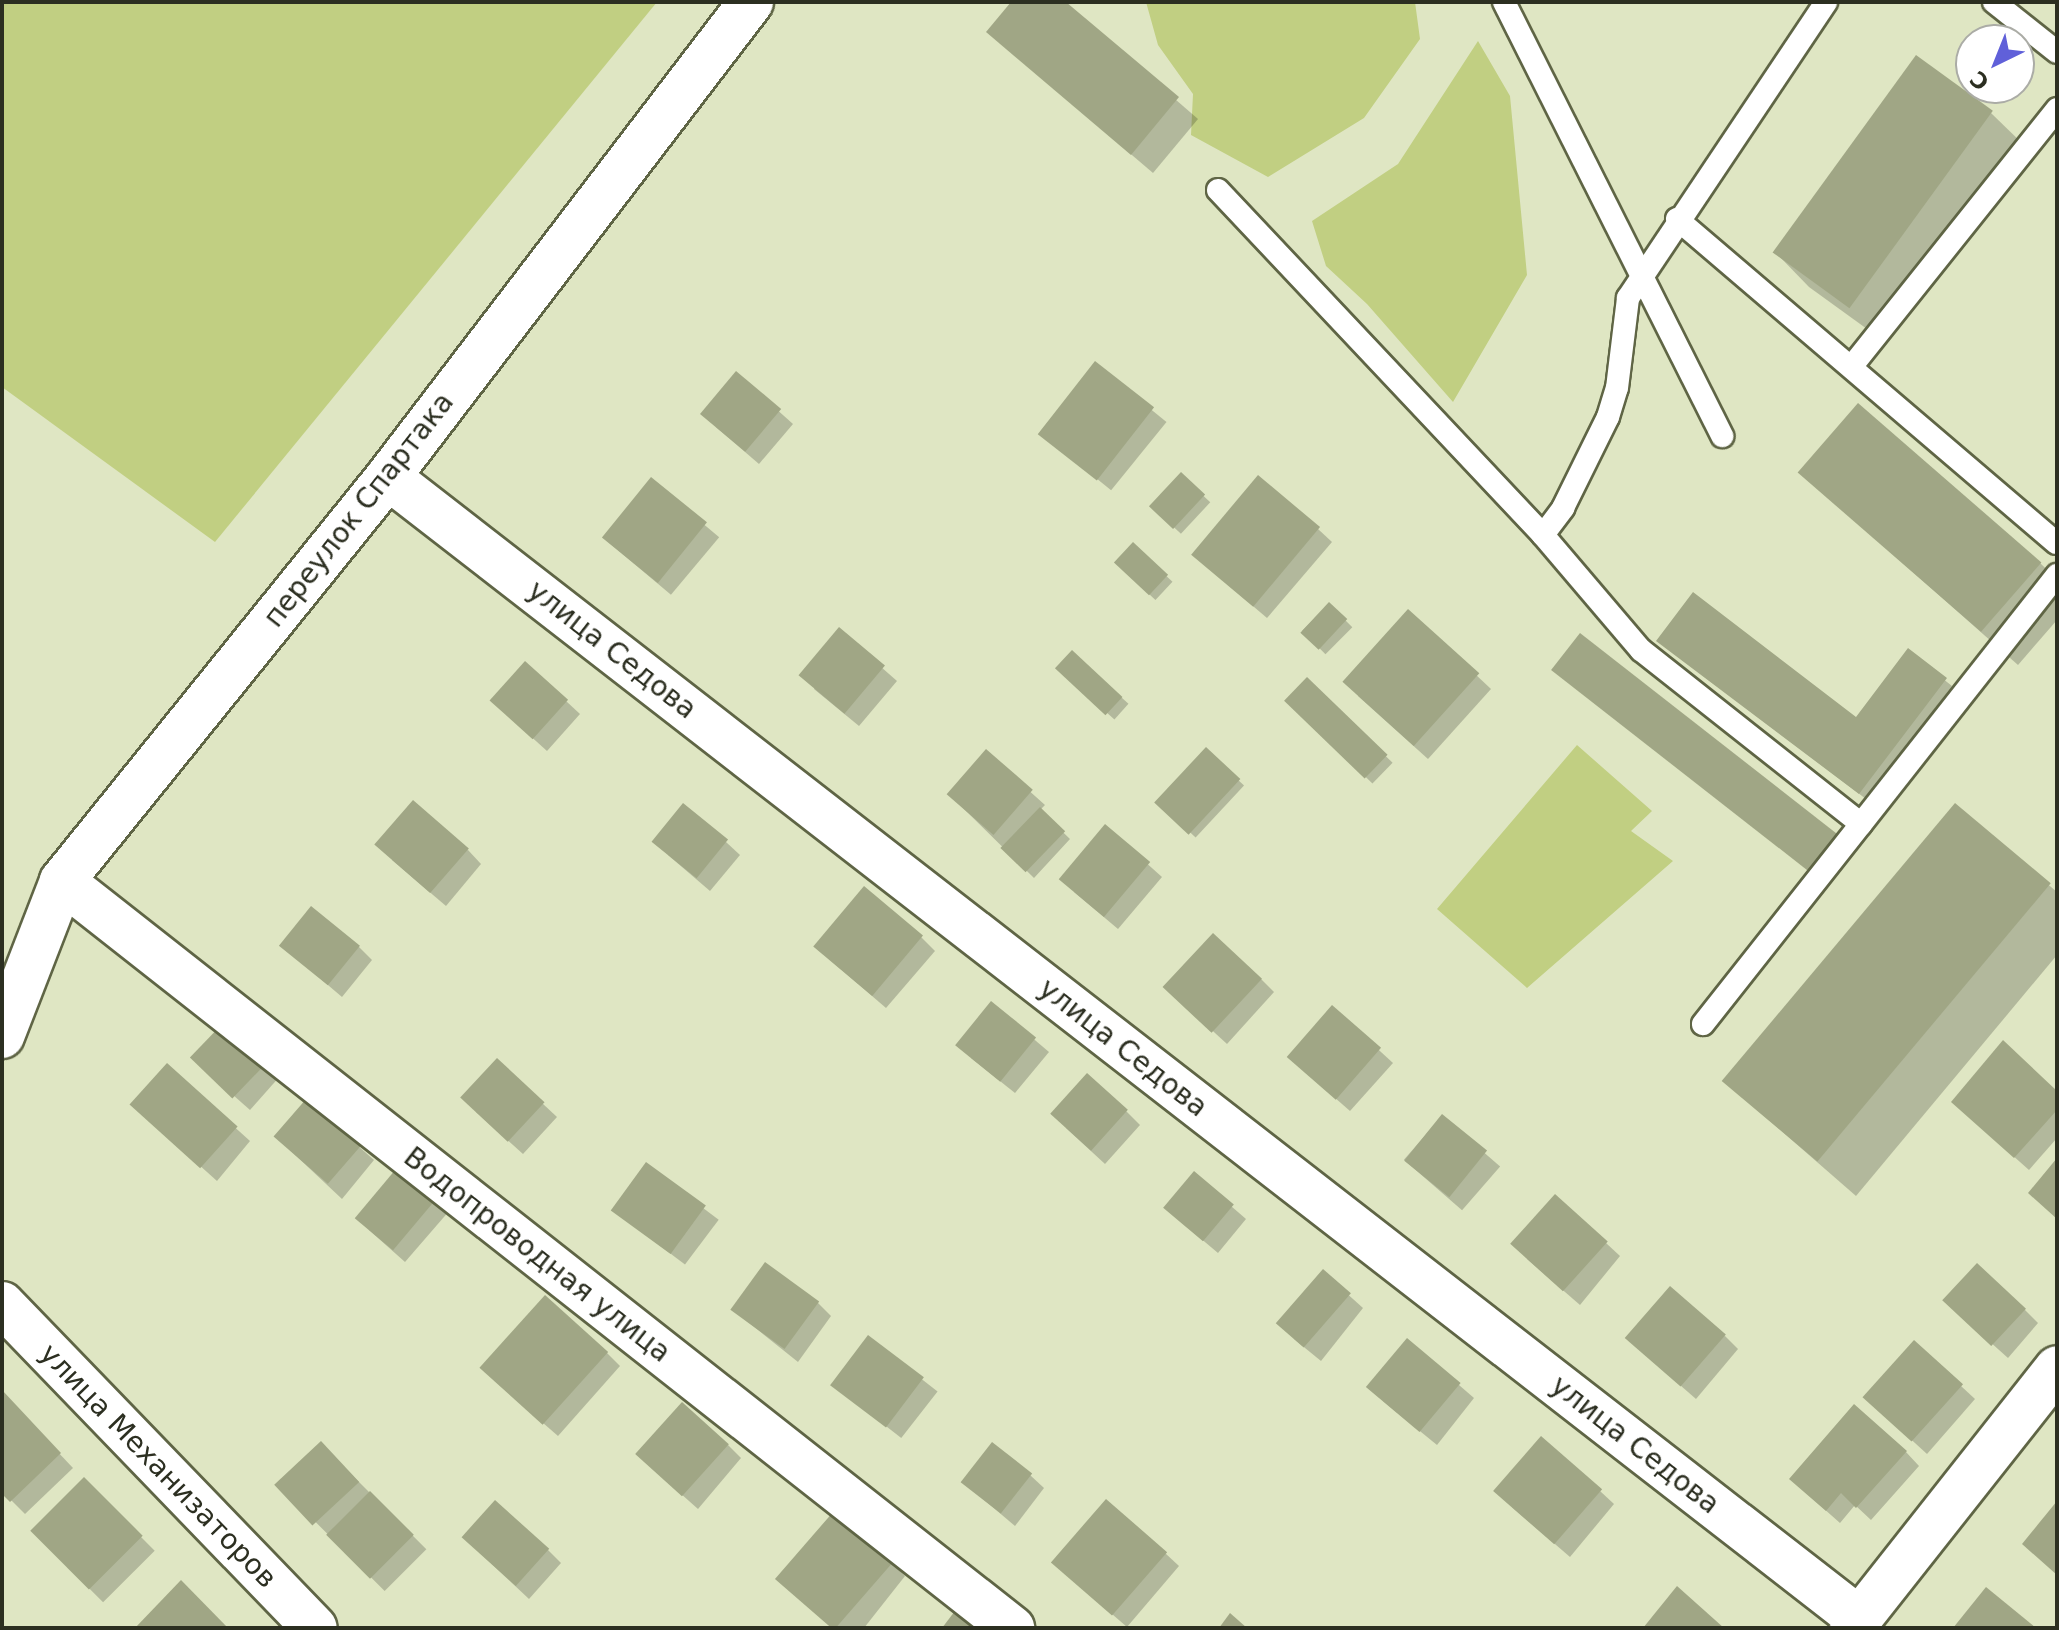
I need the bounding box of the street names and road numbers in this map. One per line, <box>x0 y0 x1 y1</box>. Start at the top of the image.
street label: переулок Спартака <box>257 386 461 634</box>
street label: улица Седова <box>521 574 703 726</box>
street label: улица Седова <box>1032 972 1214 1124</box>
street label: Водопроводная улица <box>397 1140 677 1370</box>
street label: улица Механизаторов <box>33 1337 283 1595</box>
street label: улица Седова <box>1544 1369 1726 1521</box>

